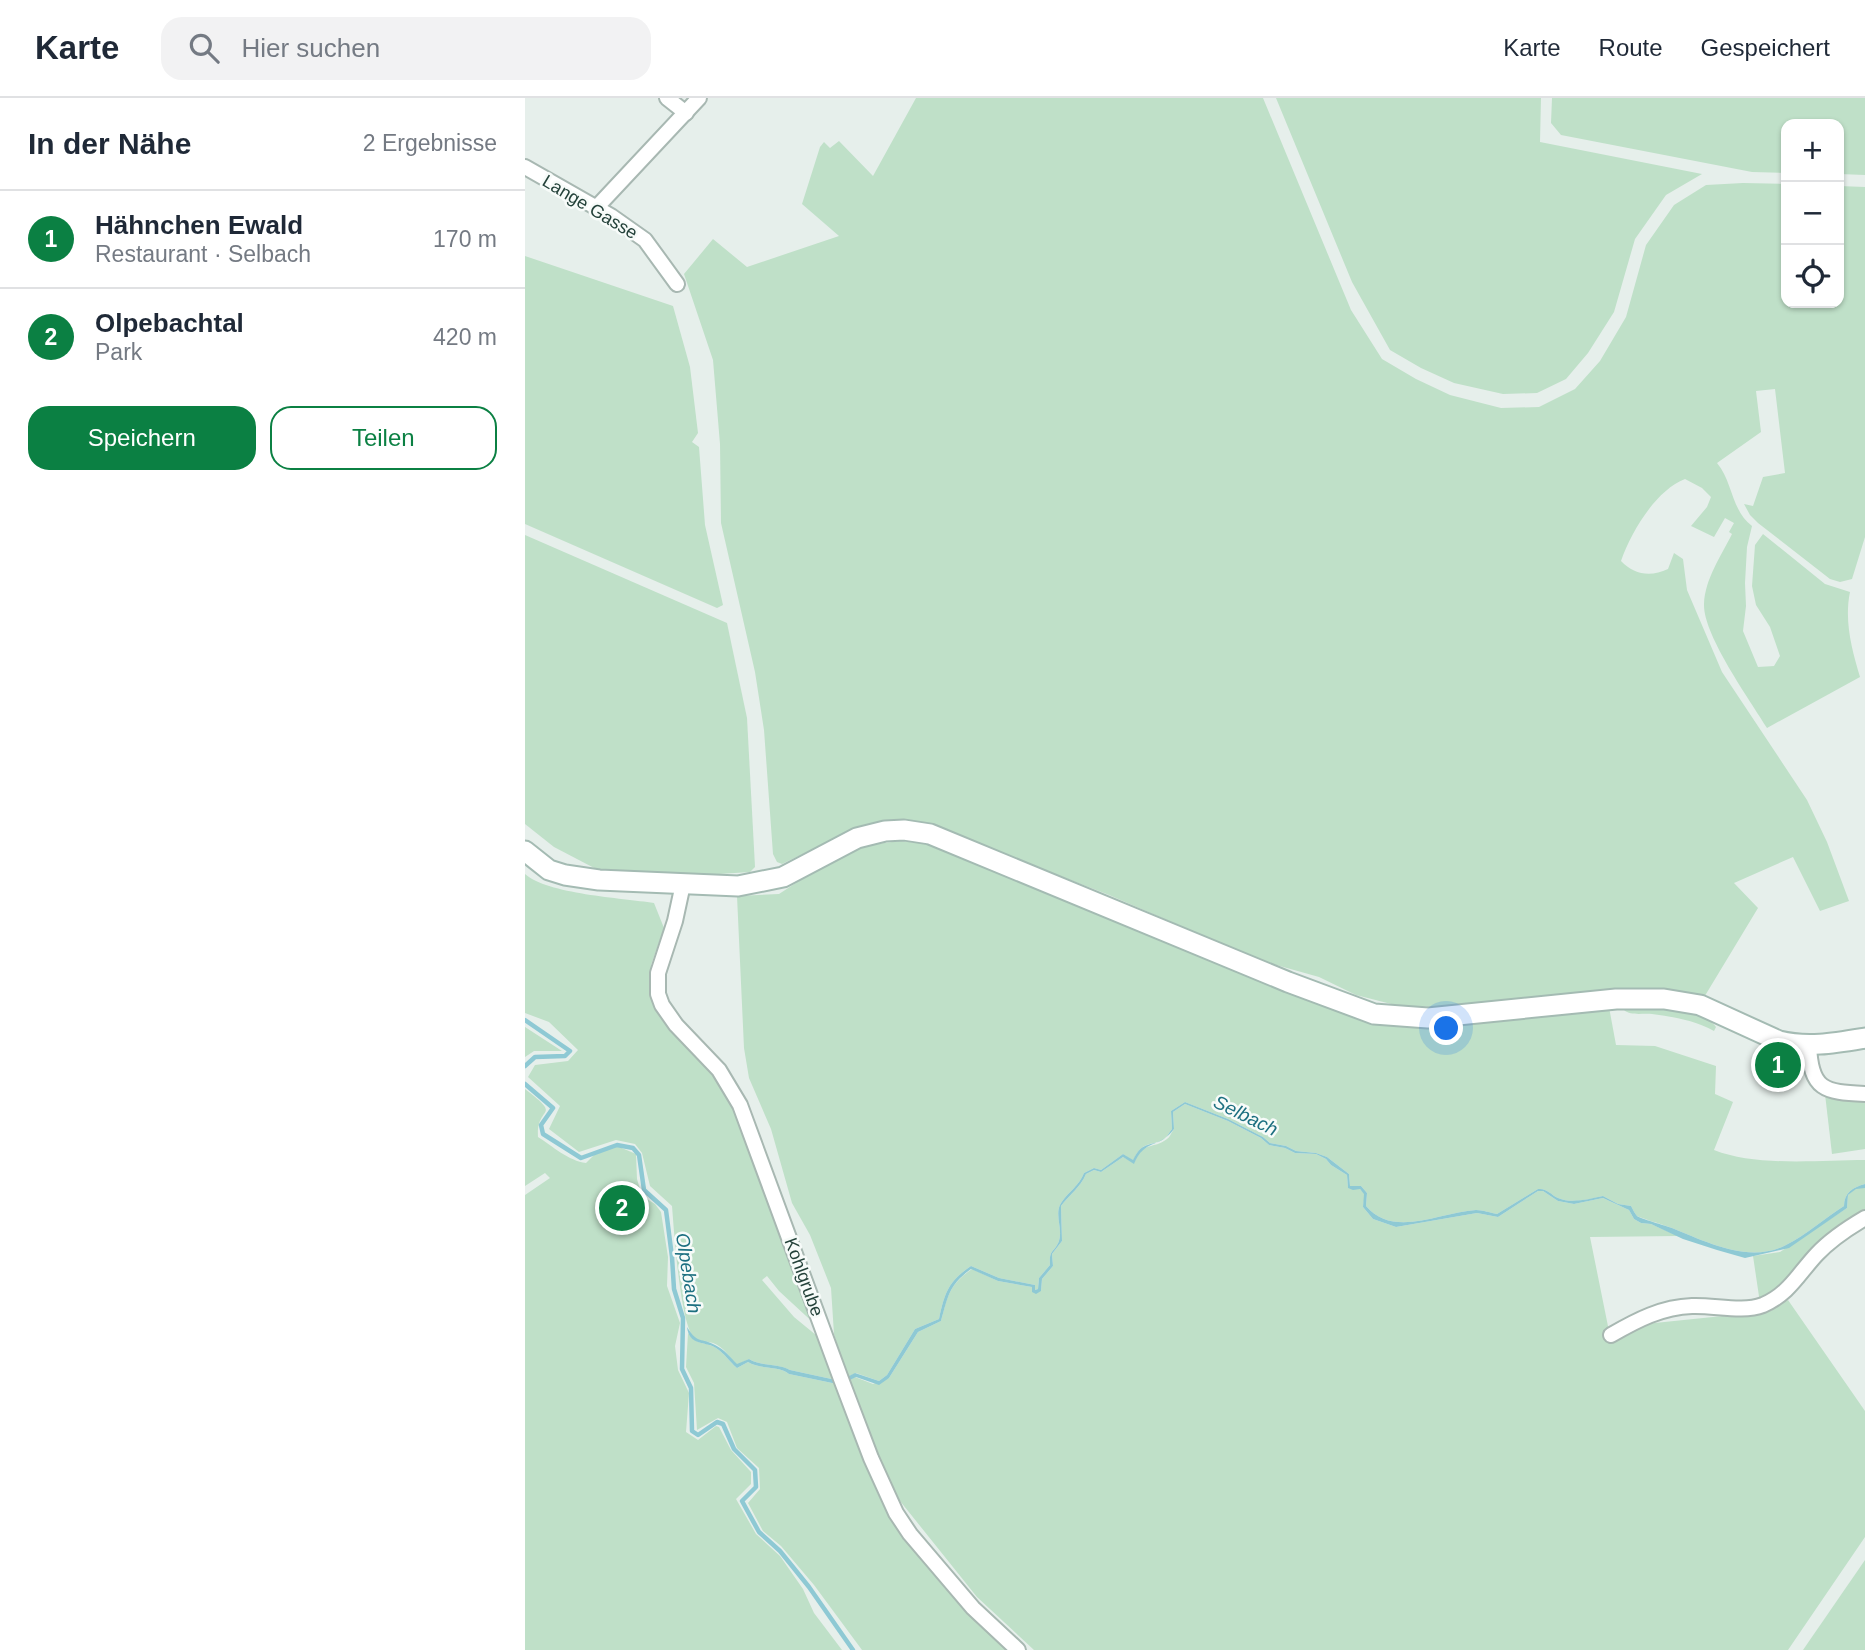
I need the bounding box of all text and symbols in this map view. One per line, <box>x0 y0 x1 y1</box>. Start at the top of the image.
search box <box>161 17 651 80</box>
text: Karte <box>35 29 119 66</box>
icon: search <box>185 29 223 67</box>
text: Hier suchen <box>241 33 380 63</box>
text: Karte <box>1503 34 1561 61</box>
text: Route <box>1599 34 1663 61</box>
text: Gespeichert <box>1701 34 1830 61</box>
map controls <box>1781 119 1844 308</box>
button: + <box>1781 119 1844 182</box>
text: In der Nähe <box>28 127 191 160</box>
text: 2 Ergebnisse <box>363 130 497 156</box>
street label: Lange Gasse <box>539 171 641 243</box>
button: − <box>1781 182 1844 245</box>
text: Hähnchen Ewald <box>95 210 303 240</box>
text: 1 <box>45 226 57 252</box>
text: 170 m <box>433 226 497 252</box>
text: Restaurant · Selbach <box>95 241 311 267</box>
button: locate <box>1781 245 1844 308</box>
text: Olpebachtal <box>95 308 244 338</box>
text: 2 <box>45 324 57 350</box>
text: 420 m <box>433 324 497 350</box>
text: Park <box>95 339 142 365</box>
button: Speichern <box>28 406 256 470</box>
button: Teilen <box>270 406 497 470</box>
your location <box>1429 1011 1463 1045</box>
pin: 1 <box>1755 1039 1801 1091</box>
water label: Selbach <box>1210 1091 1281 1140</box>
pin: 2 <box>599 1182 645 1234</box>
water label: Olpebach <box>672 1231 705 1315</box>
street label: Kohlgrube <box>781 1235 827 1319</box>

